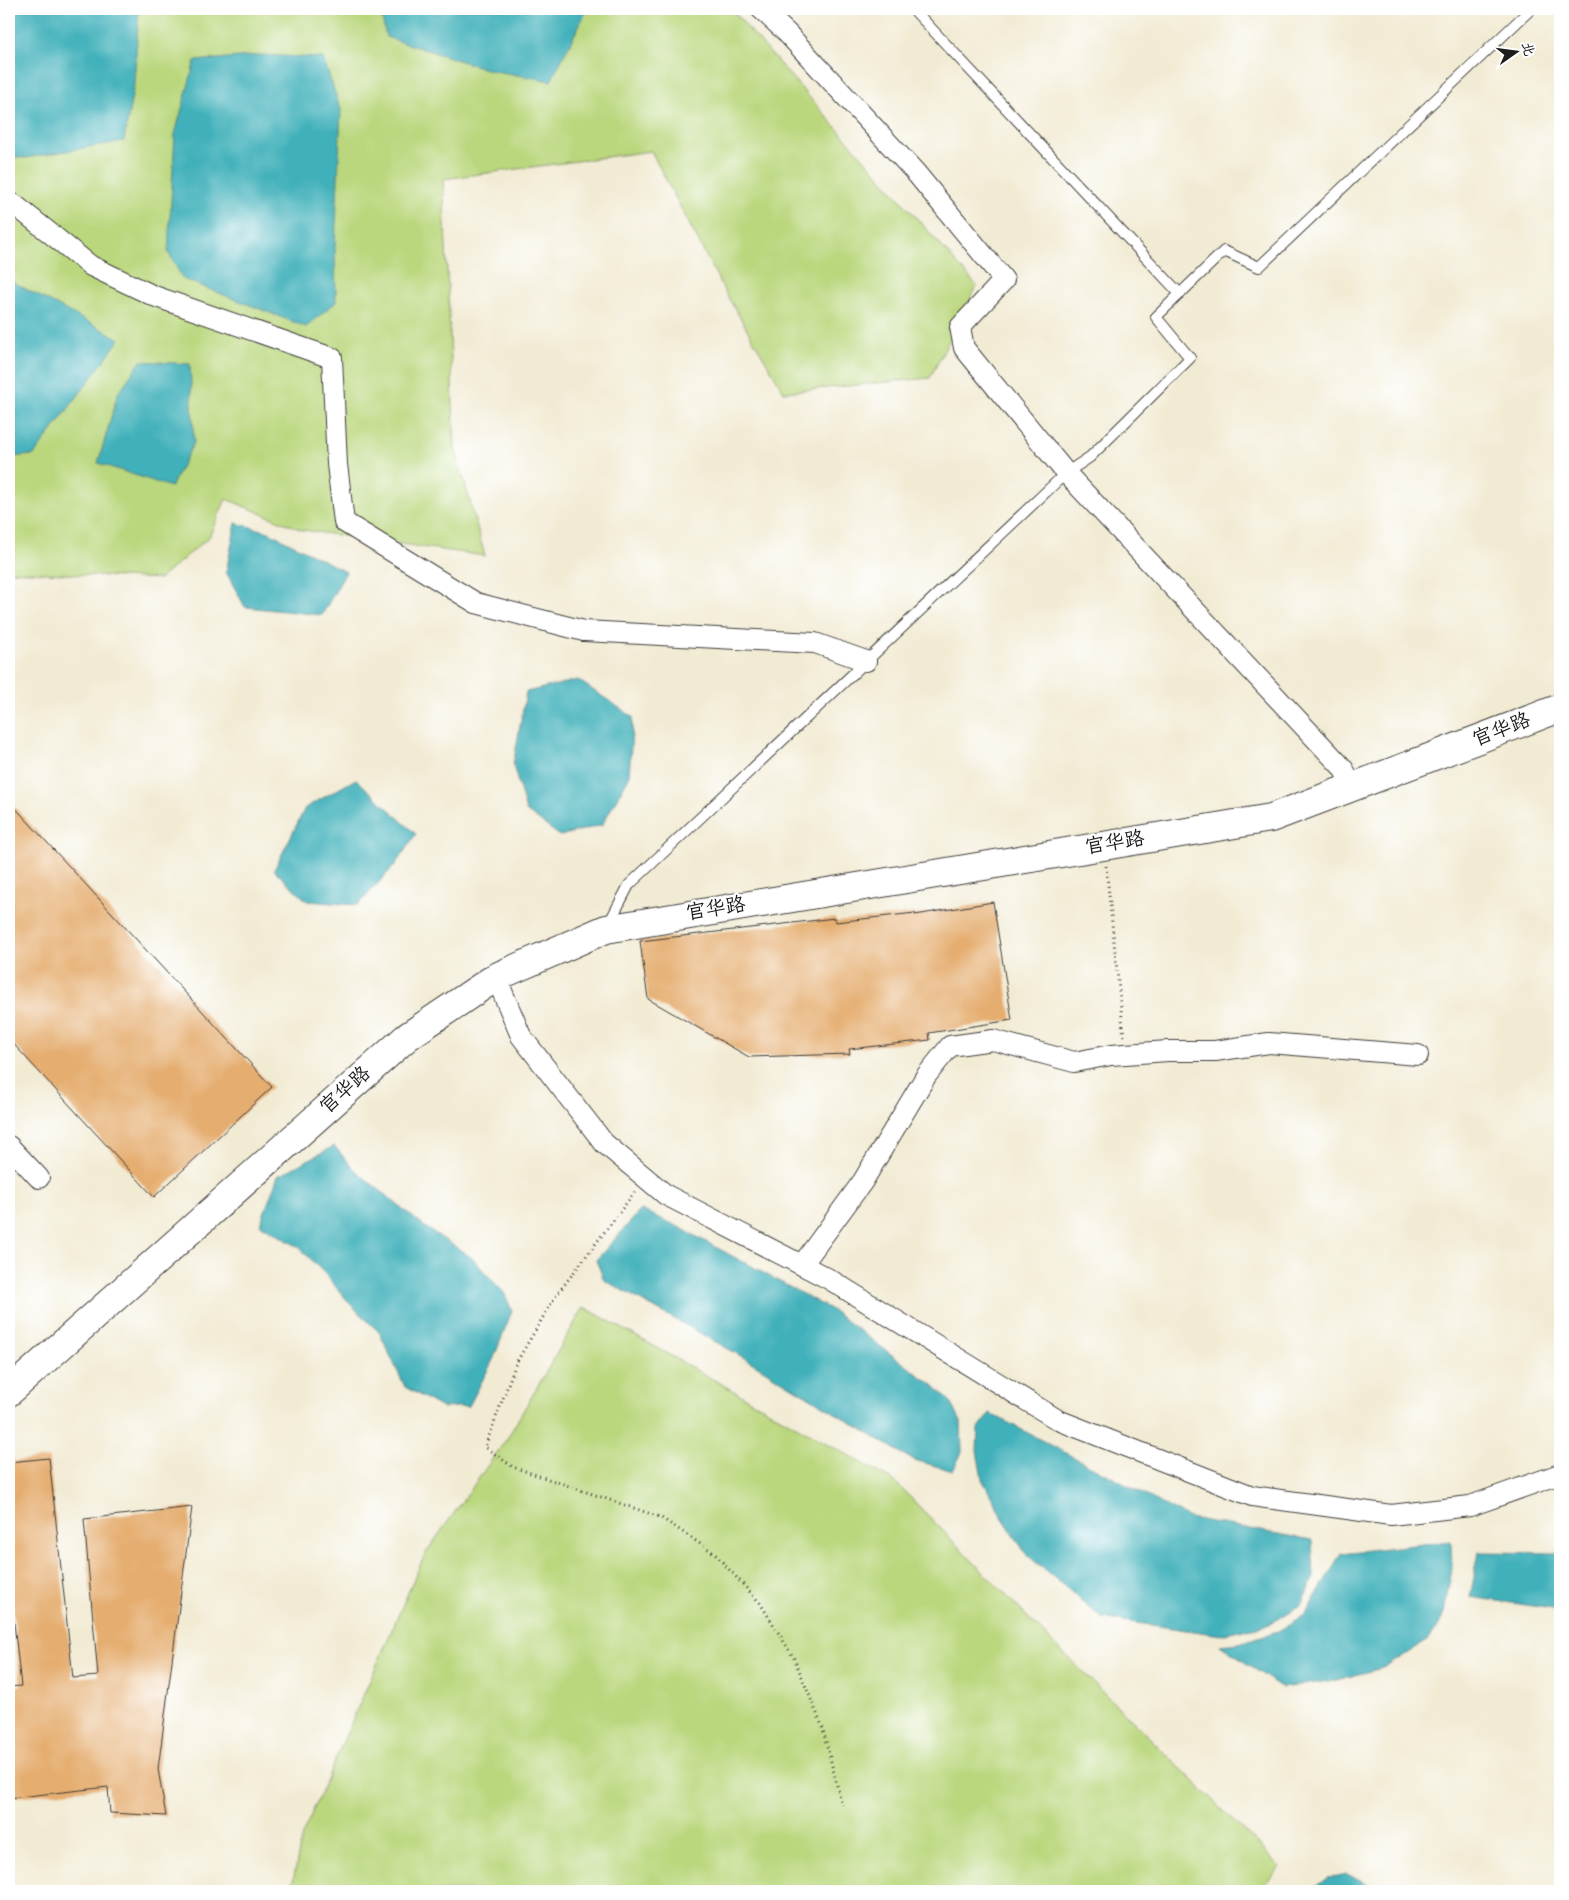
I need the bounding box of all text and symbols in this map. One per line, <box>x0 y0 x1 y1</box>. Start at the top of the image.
north arrow <box>1492 28 1542 78</box>
text: 北 <box>1515 40 1539 59</box>
street label: 官华路 <box>1469 706 1536 755</box>
street label: 官华路 <box>1083 825 1148 863</box>
street label: 官华路 <box>684 891 749 929</box>
street label: 官华路 <box>314 1059 379 1122</box>

